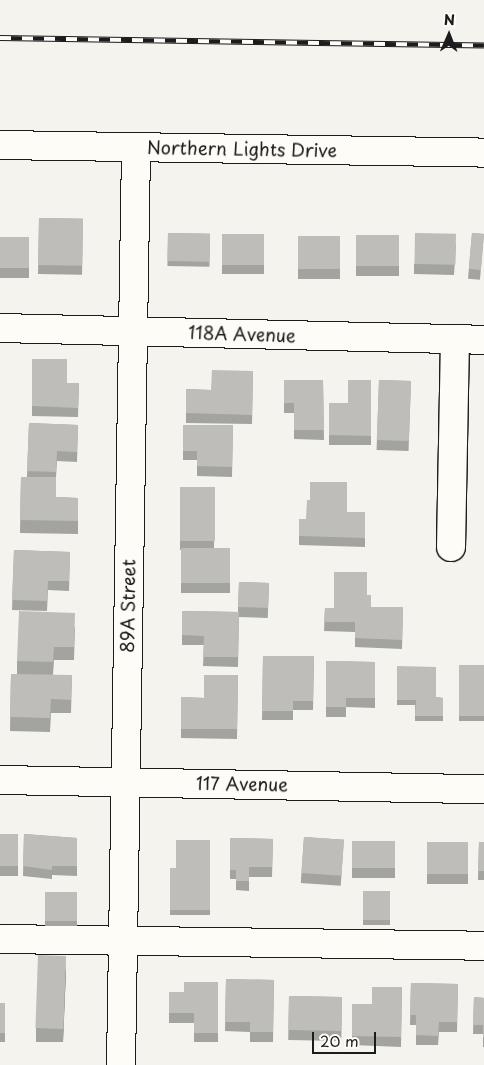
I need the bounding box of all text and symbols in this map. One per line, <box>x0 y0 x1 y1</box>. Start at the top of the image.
text: N <box>444 9 455 30</box>
north arrow <box>424 10 474 60</box>
street label: Northern Lights Drive <box>147 137 337 161</box>
street label: 118A Avenue <box>188 321 296 347</box>
street label: 89A Street <box>116 559 140 653</box>
street label: 117 Avenue <box>195 772 289 796</box>
scale bar <box>314 1022 378 1054</box>
text: 20 m <box>320 1029 359 1052</box>

